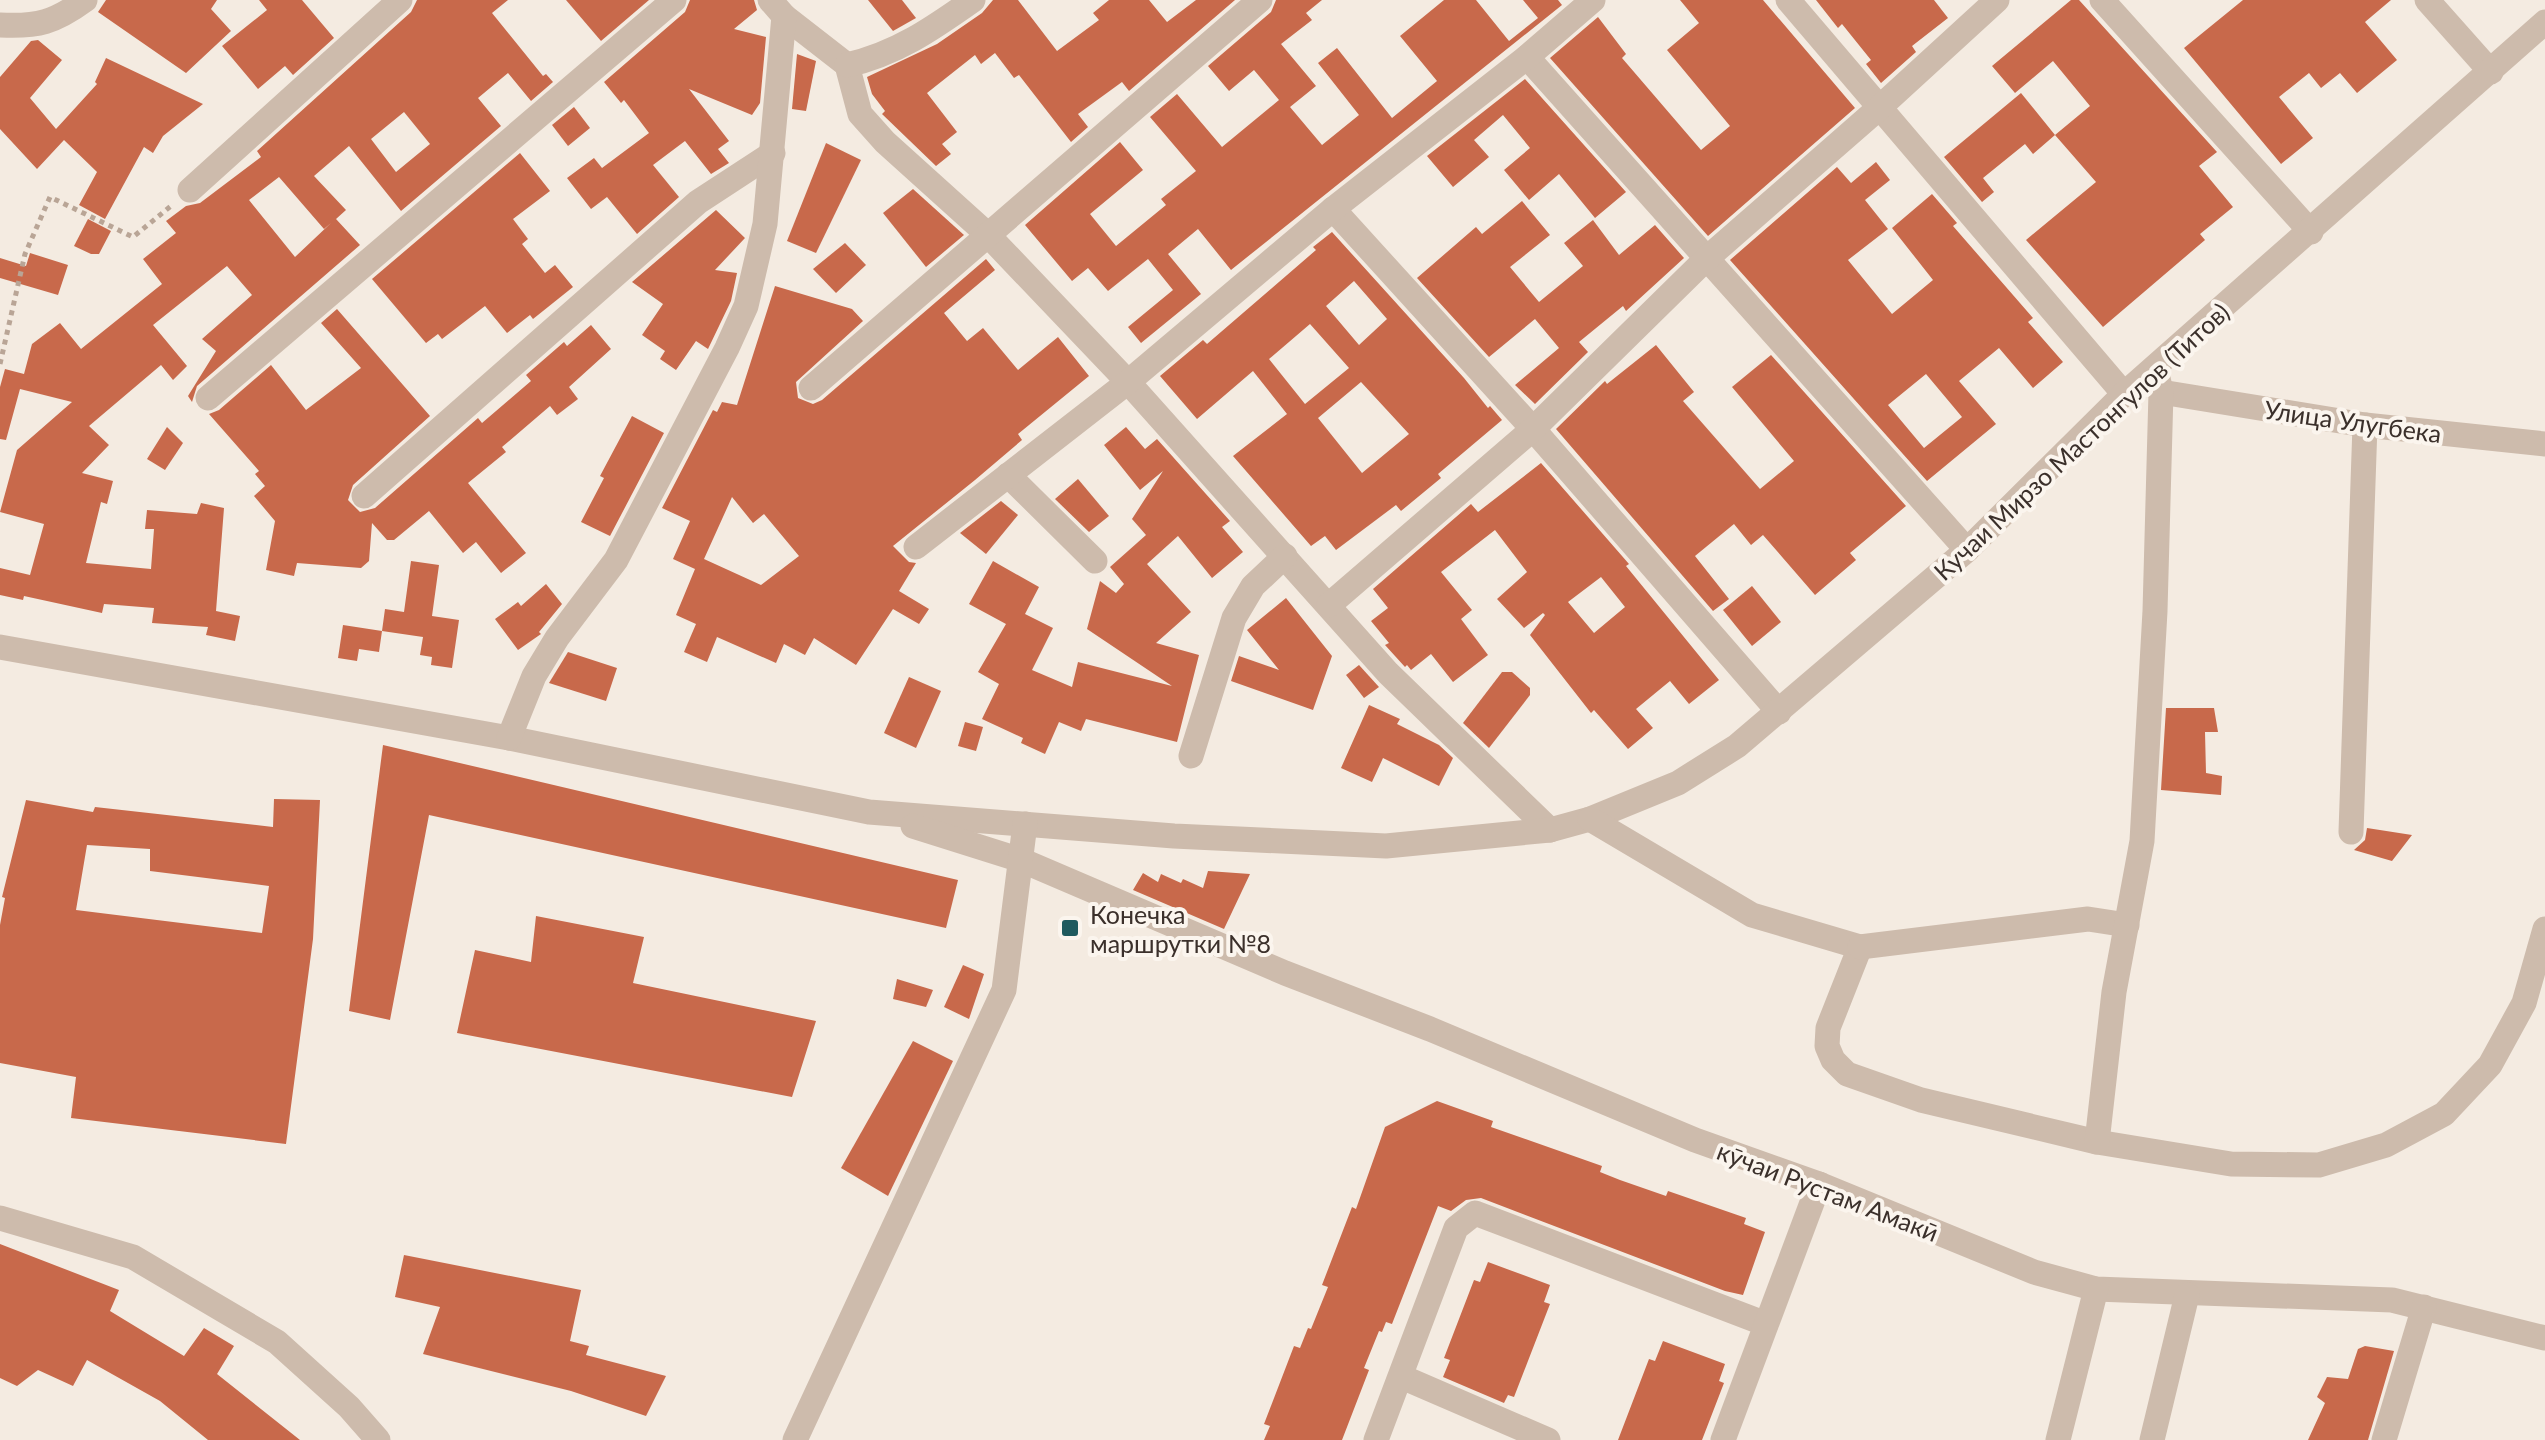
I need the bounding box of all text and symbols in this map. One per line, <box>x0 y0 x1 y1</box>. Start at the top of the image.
street label: Кучаи Мирзо Мастонгулов (Титов) <box>1927 296 2235 586</box>
street label: Улица Улугбека <box>2263 394 2443 448</box>
place label: Конечка маршрутки №8 <box>1090 899 1271 958</box>
marker: Конечка маршрутки №8 <box>1059 917 1081 939</box>
street label: кӯчаи Рустам Амакӣ <box>1713 1135 1943 1247</box>

